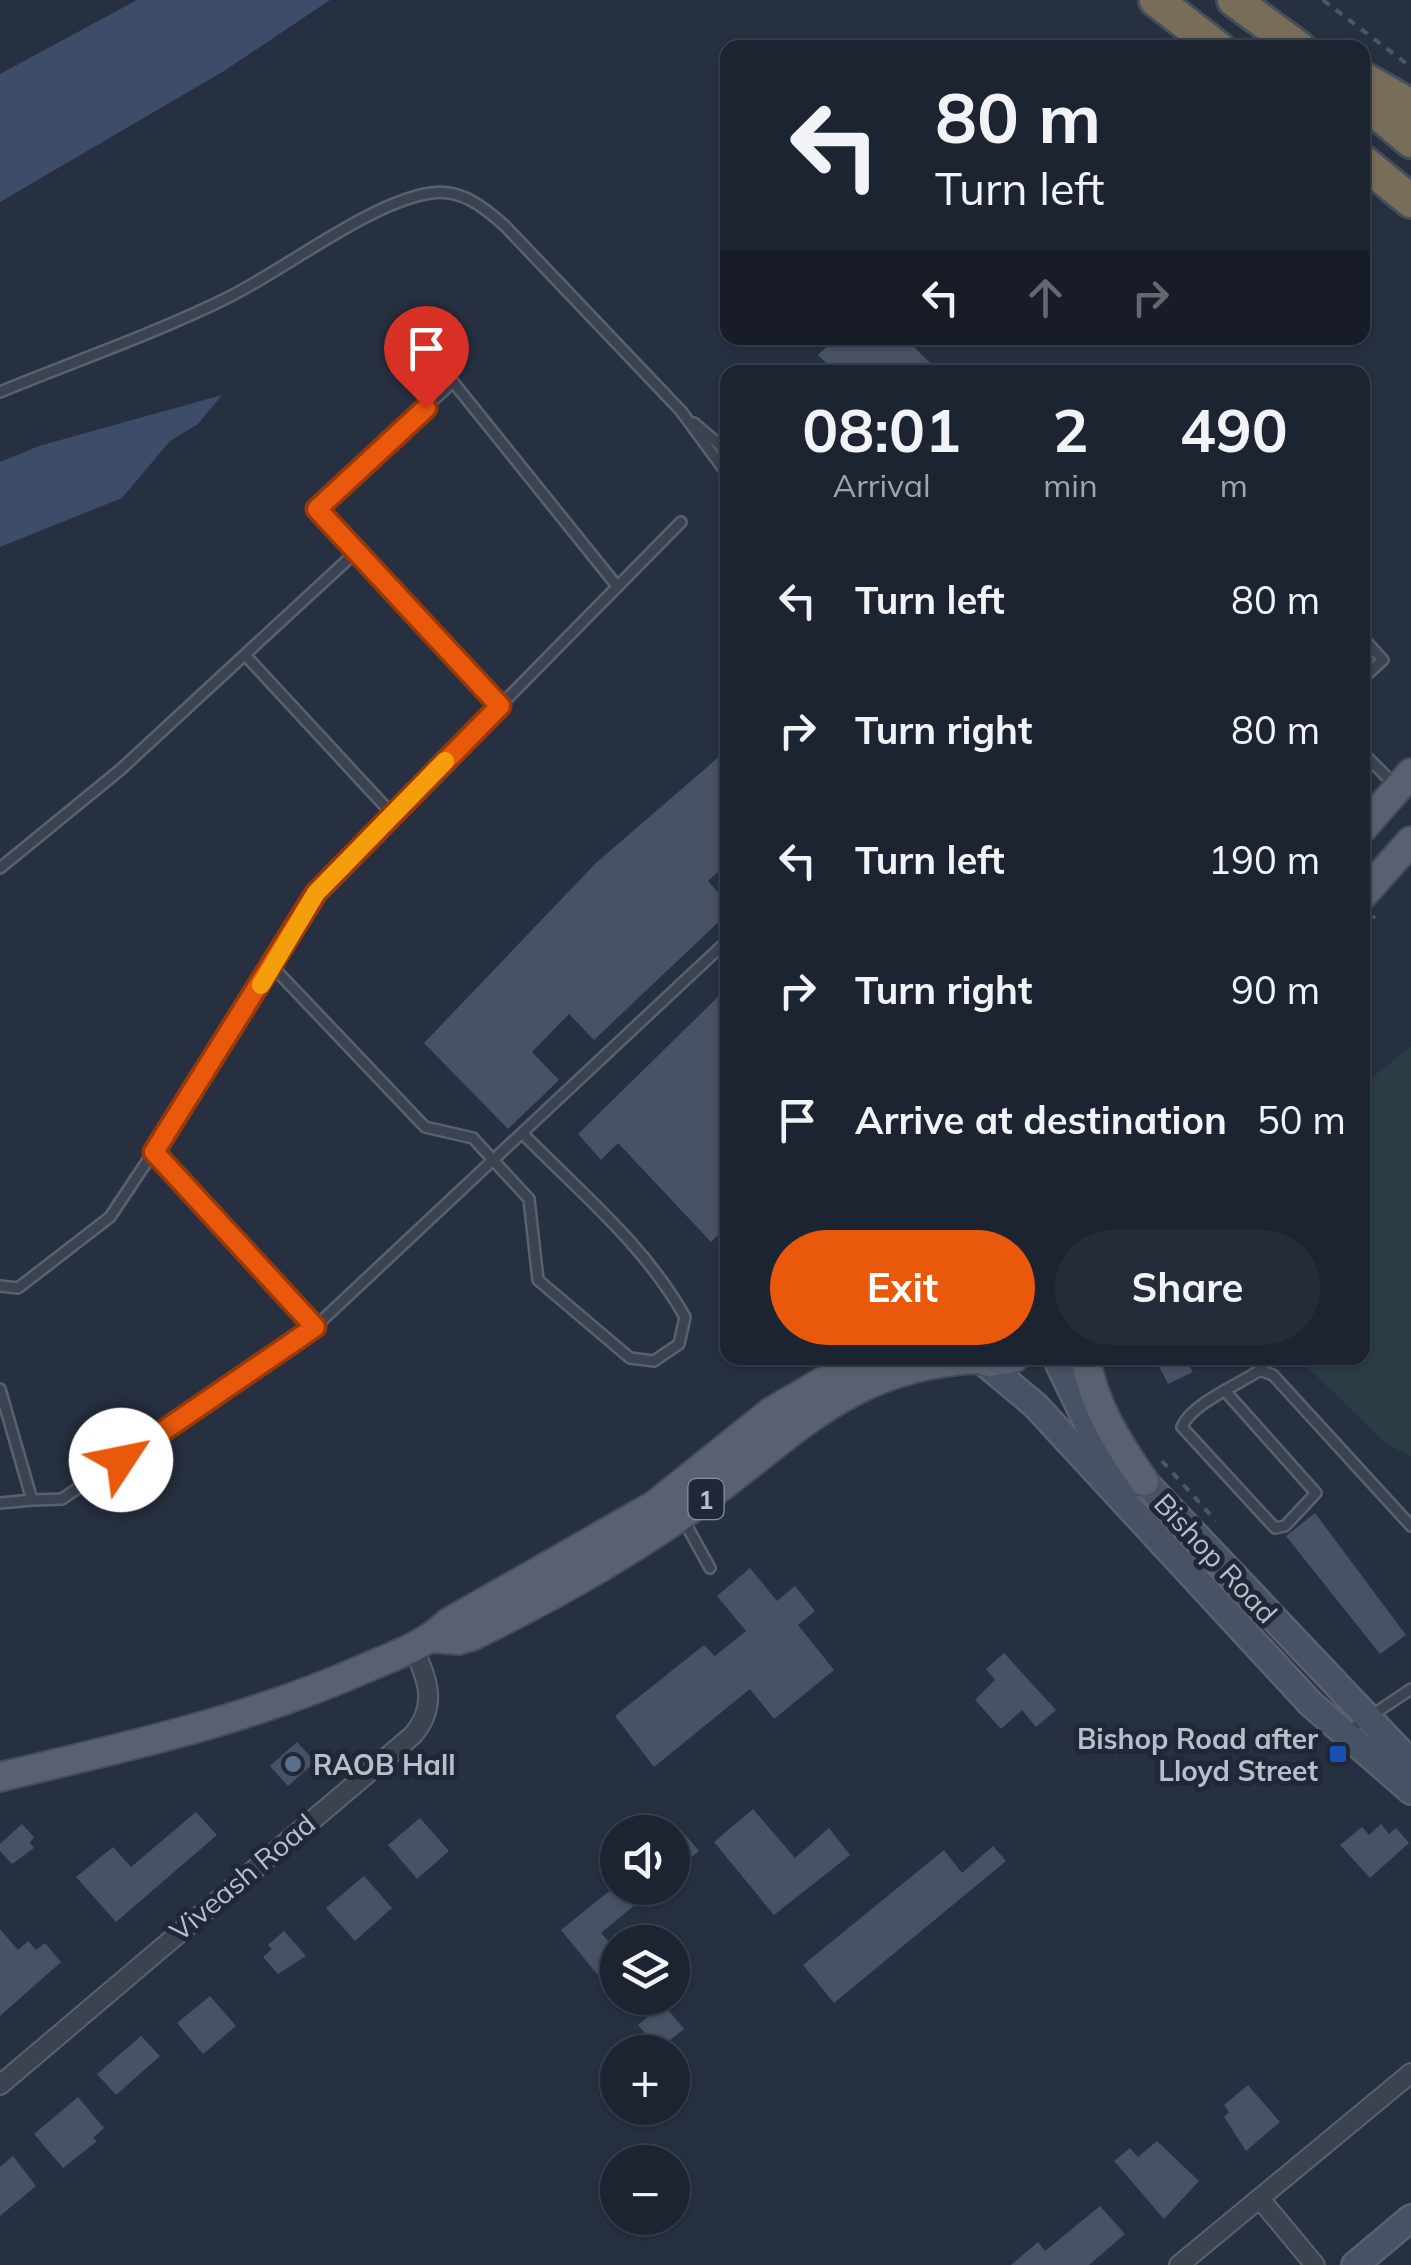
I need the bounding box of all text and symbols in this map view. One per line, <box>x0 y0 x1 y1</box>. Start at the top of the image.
text: 80 m <box>935 73 1101 161</box>
icon: left <box>770 80 900 210</box>
text: Turn left <box>935 160 1104 216</box>
icon: left <box>913 270 968 325</box>
icon: ahead <box>1018 270 1073 325</box>
icon: right <box>1123 270 1178 325</box>
pin <box>384 306 469 409</box>
icon: arrive <box>399 321 454 376</box>
text: 08:01 <box>802 392 961 467</box>
text: 2 <box>1052 392 1088 467</box>
text: 490 <box>1180 392 1288 467</box>
text: Arrival <box>833 465 931 505</box>
text: min <box>1043 465 1098 505</box>
text: m <box>1220 465 1248 505</box>
icon: left <box>770 573 825 628</box>
text: Turn left <box>855 576 1005 624</box>
text: 80 m <box>1231 576 1320 624</box>
icon: right <box>770 703 825 758</box>
text: Turn right <box>855 706 1032 754</box>
text: 80 m <box>1231 706 1320 754</box>
icon: left <box>770 833 825 888</box>
text: Turn left <box>855 836 1005 884</box>
text: 190 m <box>1208 836 1320 884</box>
icon: right <box>770 963 825 1018</box>
text: Turn right <box>855 966 1032 1014</box>
text: 90 m <box>1231 966 1320 1014</box>
icon: arrive <box>770 1093 825 1148</box>
text: Arrive at destination <box>855 1096 1227 1144</box>
text: 50 m <box>1257 1096 1346 1144</box>
button: Exit <box>770 1230 1035 1345</box>
button: Share <box>1055 1230 1320 1345</box>
position arrow <box>69 1408 173 1512</box>
road number: 1 <box>688 1479 724 1519</box>
street label: Bishop Road <box>1147 1486 1285 1630</box>
place label: Bishop Road after Lloyd Street <box>1077 1721 1318 1788</box>
marker: Bishop Road after Lloyd Street <box>1327 1743 1349 1765</box>
place label: RAOB Hall <box>313 1747 456 1782</box>
marker: RAOB Hall <box>282 1753 304 1775</box>
street label: Viveash Road <box>162 1806 322 1948</box>
map controls <box>600 1815 690 2235</box>
button: sound <box>600 1815 690 1905</box>
button: layers <box>600 1925 690 2015</box>
button: + <box>600 2035 690 2125</box>
button: − <box>600 2145 690 2235</box>

